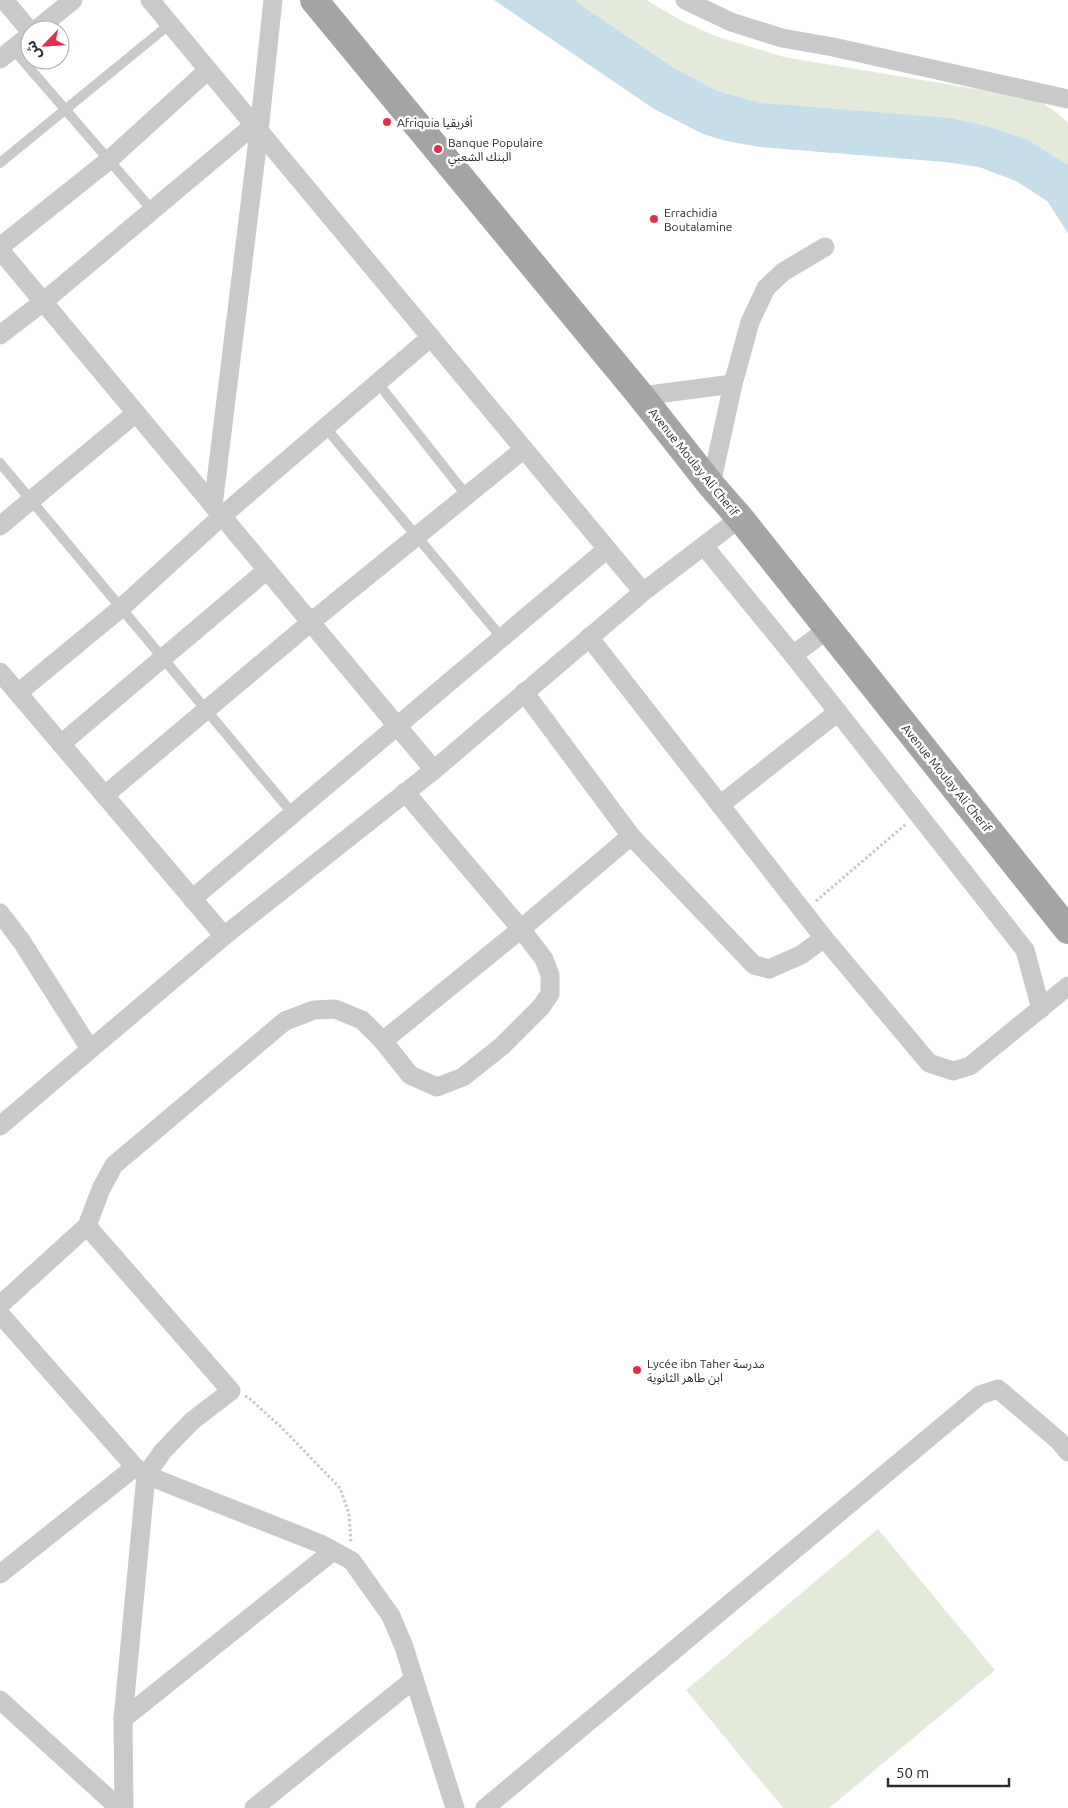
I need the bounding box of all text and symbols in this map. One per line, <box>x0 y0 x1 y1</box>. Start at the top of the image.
north arrow <box>20 20 70 70</box>
text: ش <box>22 38 45 63</box>
place label: Afriquia أفريقيا <box>397 115 473 130</box>
marker: Afriquia أفريقيا <box>381 116 393 128</box>
place label: Banque Populaire البنك الشعبي <box>448 136 543 166</box>
marker: Banque Populaire البنك الشعبي <box>432 143 444 155</box>
place label: Errachidia Boutalamine <box>664 206 732 233</box>
marker: Errachidia Boutalamine <box>648 213 660 225</box>
street label: Avenue Moulay Ali Cherif <box>647 406 742 519</box>
street label: Avenue Moulay Ali Cherif <box>900 722 995 835</box>
place label: Lycée ibn Taher مدرسة ابن طاهر الثانوية <box>647 1357 765 1385</box>
marker: Lycée ibn Taher مدرسة ابن طاهر الثانوية <box>631 1364 643 1376</box>
scale bar <box>888 1756 1009 1788</box>
text: 50 m <box>896 1764 929 1781</box>

